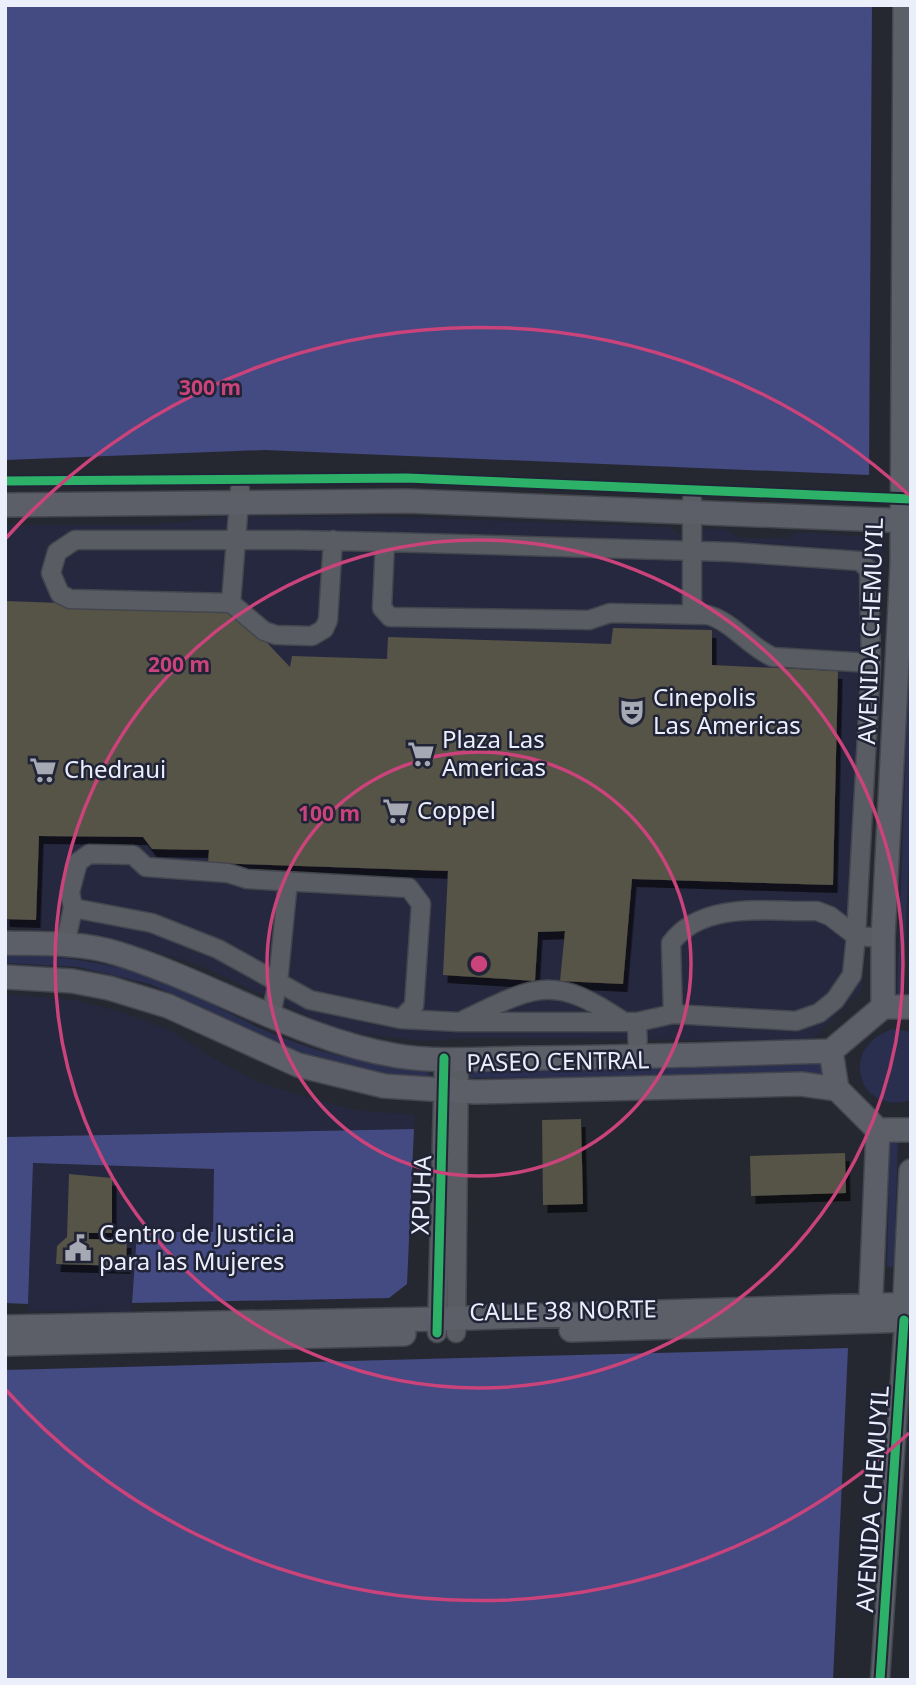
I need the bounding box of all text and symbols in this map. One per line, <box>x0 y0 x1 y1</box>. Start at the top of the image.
text: 300 m <box>179 373 241 401</box>
street label: AVENIDA CHEMUYIL <box>849 517 890 745</box>
text: 200 m <box>148 650 210 678</box>
place label: Cinepolis Las Americas <box>653 680 801 741</box>
theatre icon: Cinepolis Las Americas <box>617 697 647 727</box>
place label: Plaza Las Americas <box>442 722 546 783</box>
supermarket icon: Plaza Las Americas <box>406 739 436 769</box>
place label: Chedraui <box>64 752 166 785</box>
supermarket icon: Chedraui <box>28 755 58 785</box>
place label: Coppel <box>417 793 496 826</box>
supermarket icon: Coppel <box>381 796 411 826</box>
text: 100 m <box>298 799 360 827</box>
centre of rings <box>467 952 491 976</box>
street label: PASEO CENTRAL <box>466 1042 650 1079</box>
street label: XPUHA <box>403 1154 438 1235</box>
place label: Centro de Justicia para las Mujeres <box>99 1216 295 1277</box>
public building icon: Centro de Justicia para las Mujeres <box>63 1233 93 1263</box>
street label: CALLE 38 NORTE <box>469 1291 657 1328</box>
street label: AVENIDA CHEMUYIL <box>847 1385 896 1613</box>

